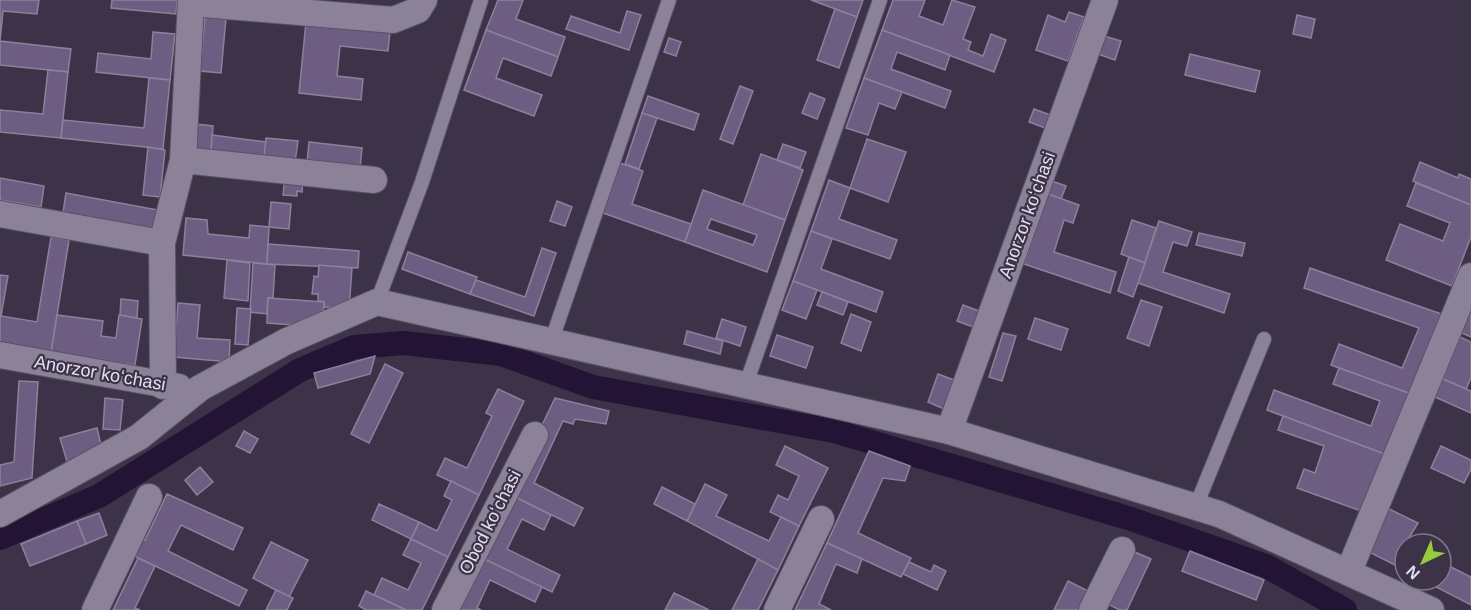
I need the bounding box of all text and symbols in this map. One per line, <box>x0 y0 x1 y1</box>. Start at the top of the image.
street label: Anorzor koʻchasi <box>995 149 1059 281</box>
street label: Anorzor koʻchasi <box>33 352 167 394</box>
street label: Obod koʻchasi <box>455 467 525 577</box>
north arrow <box>1393 532 1453 592</box>
text: N <box>1403 562 1423 583</box>

